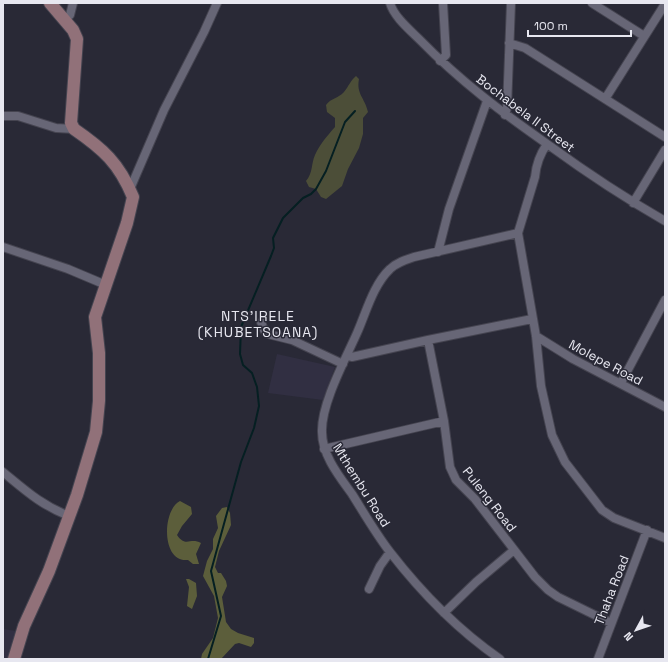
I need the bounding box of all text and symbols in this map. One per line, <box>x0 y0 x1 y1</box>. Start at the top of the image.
scale bar <box>528 12 631 38</box>
text: 100 m <box>534 18 568 34</box>
street label: Bochabela II Street <box>473 71 578 156</box>
district label: NTS'IRELE (KHUBETSOANA) <box>198 307 318 341</box>
street label: Molepe Road <box>566 336 646 389</box>
street label: Mthembu Road <box>329 440 394 530</box>
street label: Puleng Road <box>459 463 520 535</box>
street label: Thaha Road <box>590 553 633 628</box>
north arrow <box>616 610 656 650</box>
text: N <box>621 629 636 644</box>

